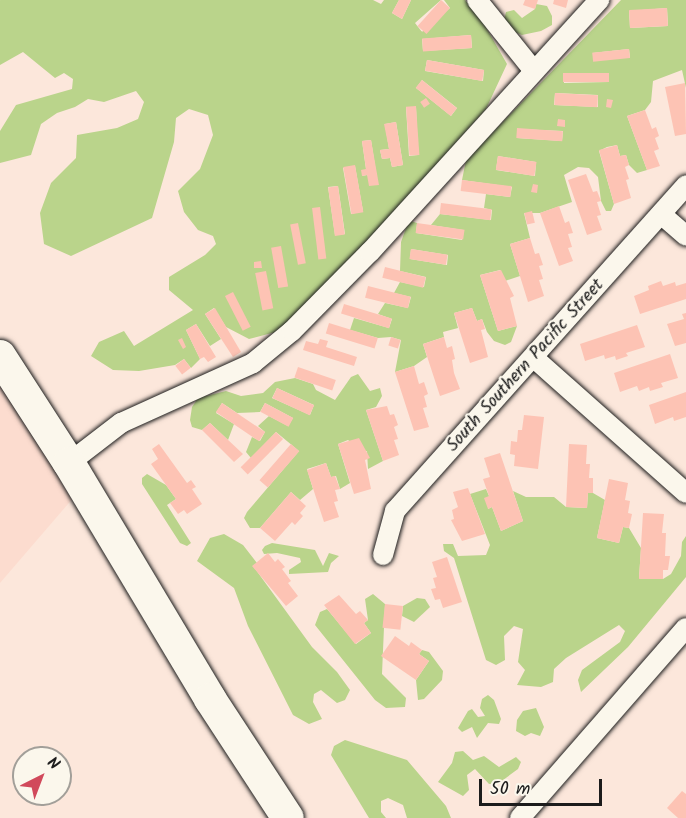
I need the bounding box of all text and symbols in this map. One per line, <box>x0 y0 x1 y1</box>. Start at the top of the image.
street label: South Southern Pacific Street <box>443 275 609 457</box>
north arrow <box>12 746 72 806</box>
text: N <box>41 751 65 776</box>
scale bar <box>482 767 605 805</box>
text: 50 m <box>490 775 530 804</box>

